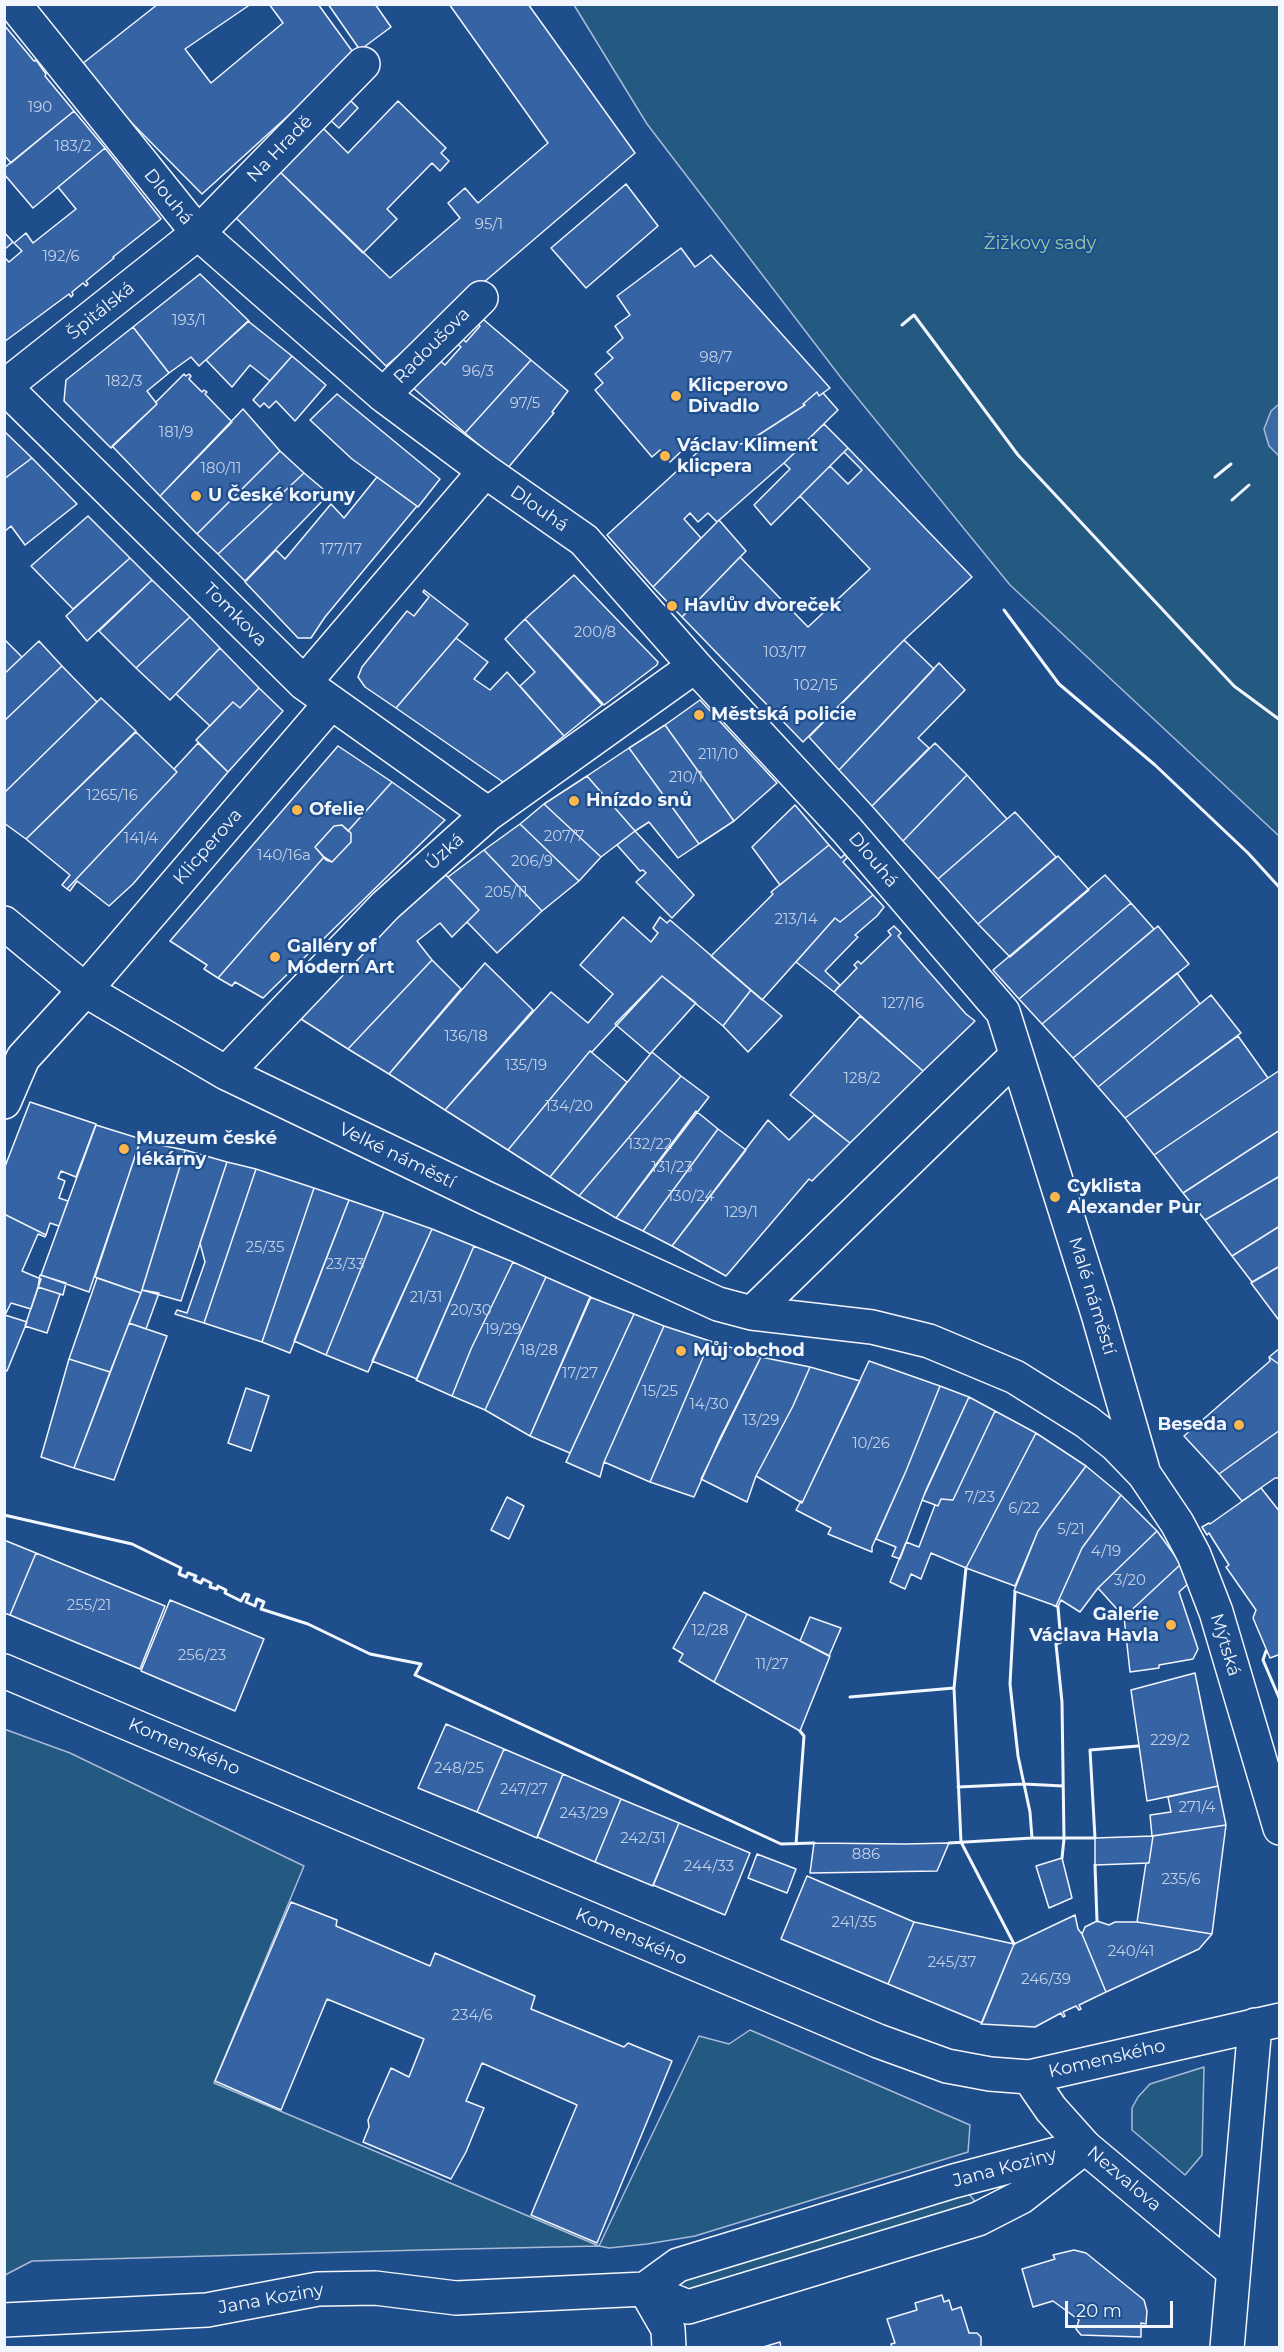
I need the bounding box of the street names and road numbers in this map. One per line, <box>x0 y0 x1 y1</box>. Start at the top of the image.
street label: Na Hradě <box>243 111 317 187</box>
street label: Dlouhá <box>139 165 197 229</box>
street label: Špitálská <box>63 277 139 345</box>
street label: Radoušova <box>389 303 475 389</box>
street label: Dlouhá <box>506 481 572 537</box>
street label: Tomkova <box>199 579 271 651</box>
street label: Klicperova <box>169 805 247 889</box>
street label: Dlouhá <box>844 828 902 892</box>
street label: Úzká <box>421 829 469 875</box>
street label: Velké náměstí <box>335 1118 459 1194</box>
street label: Malé náměstí <box>1064 1235 1120 1357</box>
street label: Mýtská <box>1205 1611 1245 1679</box>
street label: Komenského <box>125 1714 243 1780</box>
street label: Komenského <box>572 1904 690 1970</box>
street label: Komenského <box>1046 2035 1168 2083</box>
street label: Nezvalova <box>1082 2142 1166 2216</box>
street label: Jana Koziny <box>951 2144 1059 2192</box>
street label: Jana Koziny <box>217 2279 325 2319</box>

